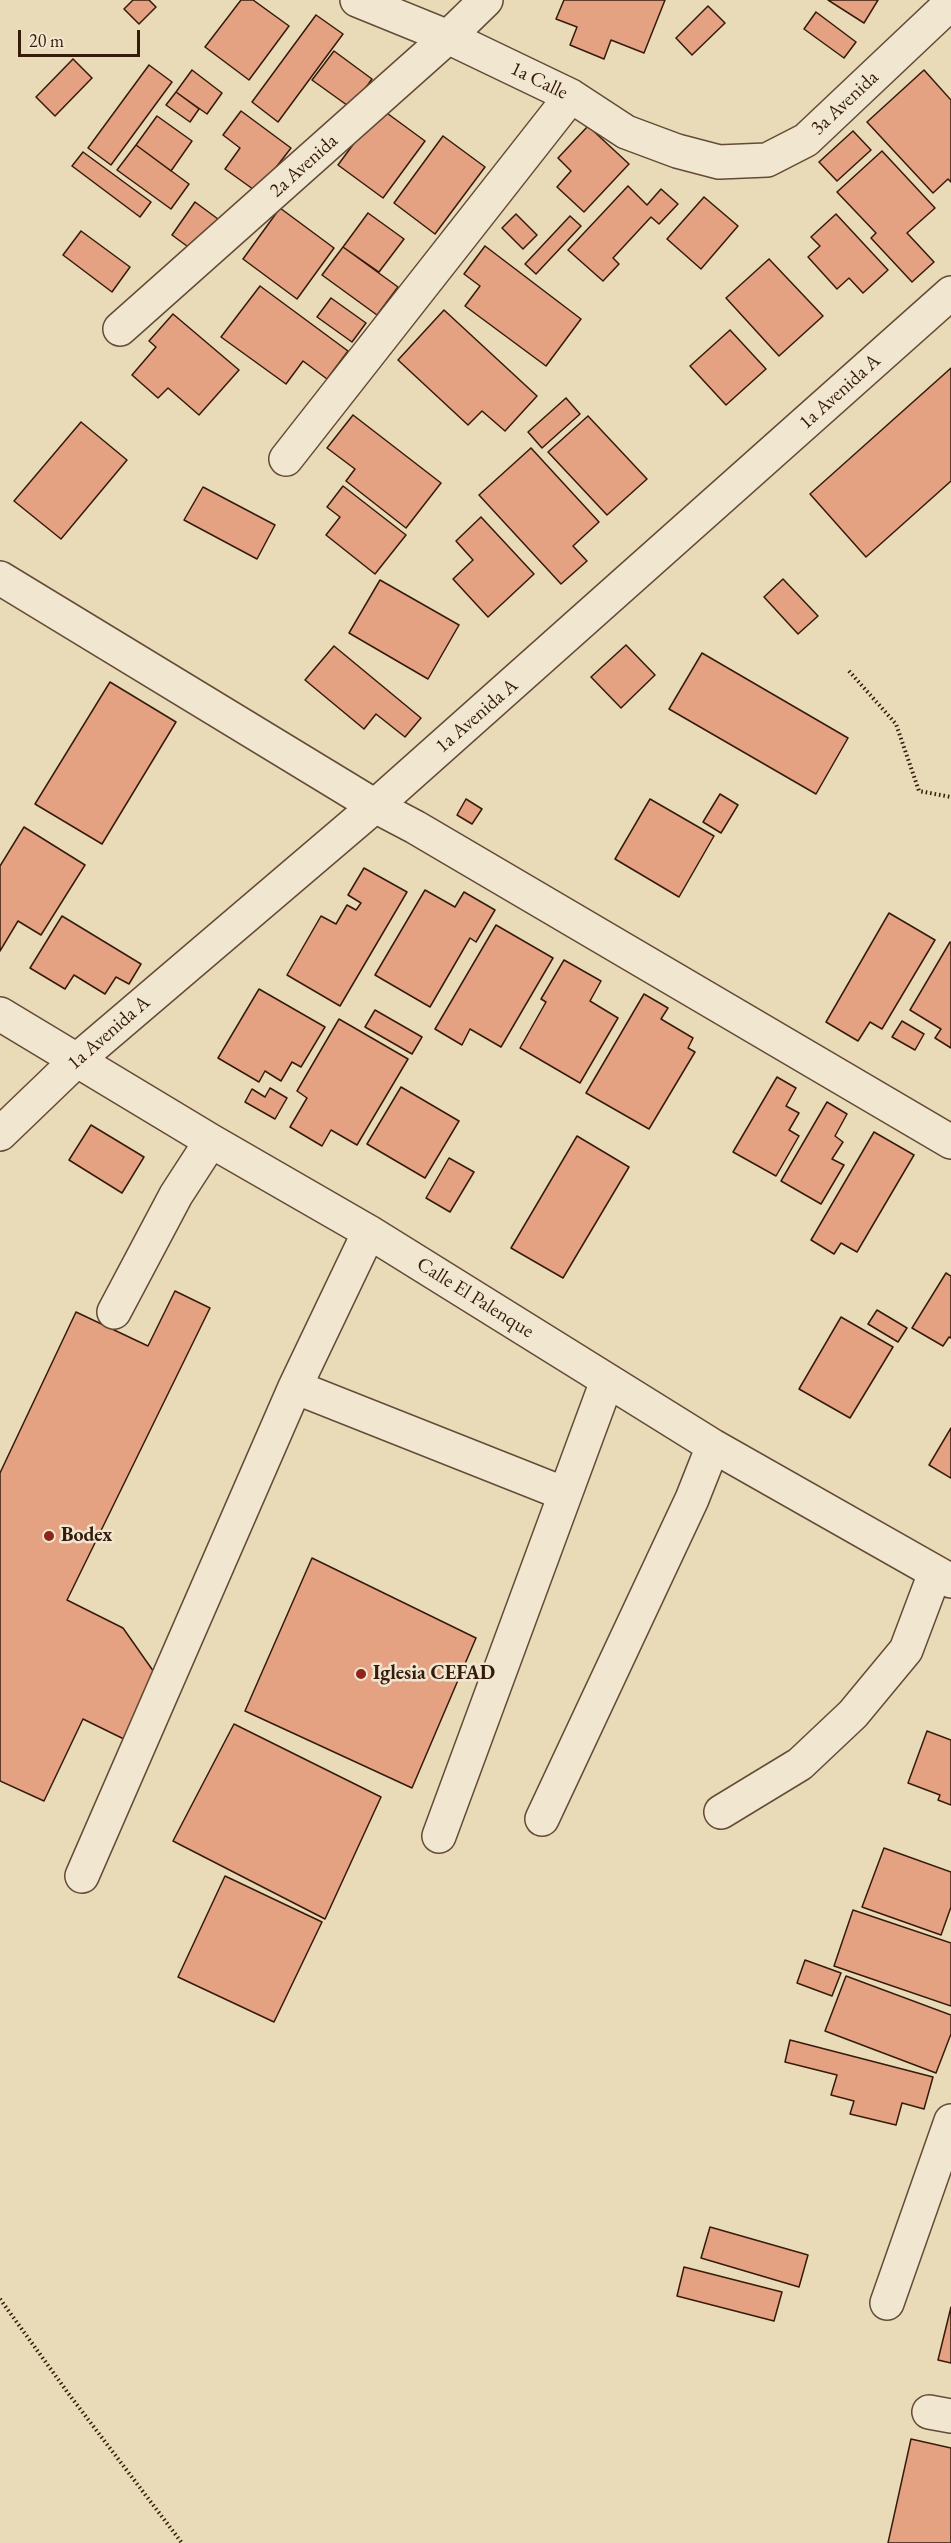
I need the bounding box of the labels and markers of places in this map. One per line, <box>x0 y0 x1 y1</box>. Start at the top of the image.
place label: Bodex <box>61 1524 112 1548</box>
marker: Bodex <box>42 1529 56 1543</box>
place label: Iglesia CEFAD <box>373 1662 495 1686</box>
marker: Iglesia CEFAD <box>354 1667 368 1681</box>

